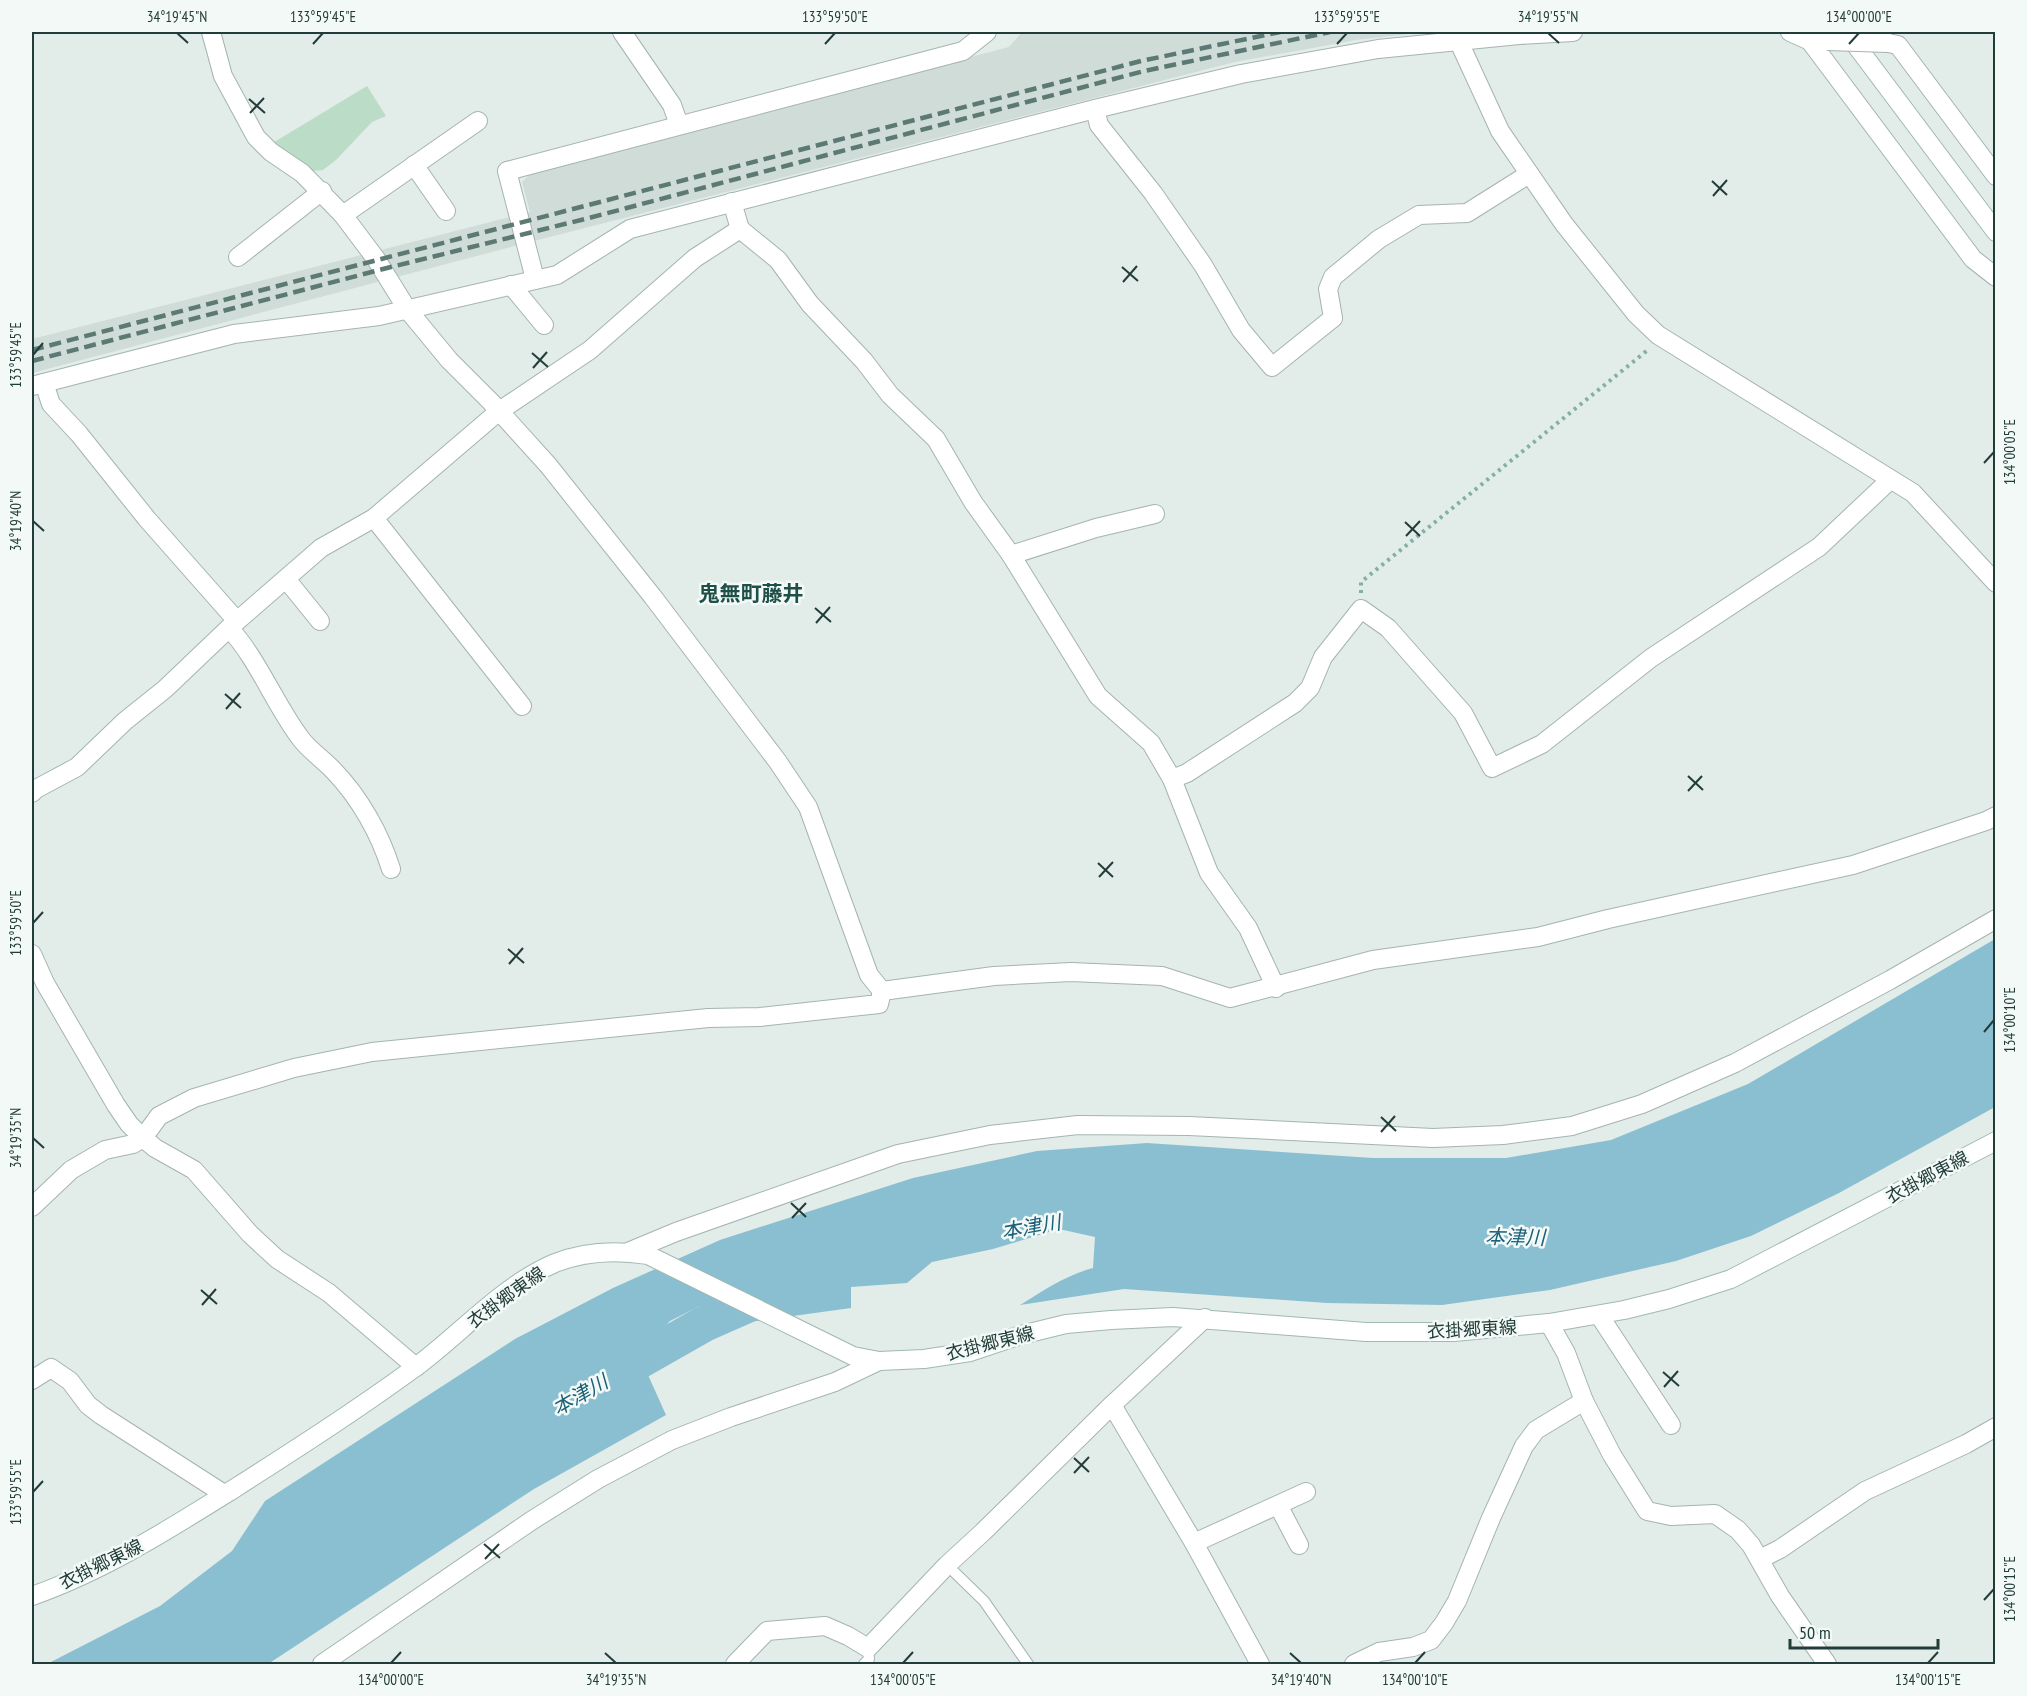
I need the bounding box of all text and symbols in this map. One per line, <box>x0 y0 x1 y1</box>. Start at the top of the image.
text: 34°19'45"N <box>147 7 207 26</box>
text: 133°59'45"E <box>290 7 356 26</box>
text: 133°59'50"E <box>802 7 868 26</box>
text: 133°59'55"E <box>1314 7 1380 26</box>
text: 34°19'55"N <box>1518 7 1578 26</box>
text: 134°00'00"E <box>1826 7 1892 26</box>
text: 133°59'45"E <box>6 322 25 388</box>
text: 134°00'05"E <box>2000 419 2019 485</box>
text: 34°19'40"N <box>6 491 25 551</box>
district label: 鬼無町藤井 <box>699 580 804 607</box>
text: 133°59'50"E <box>6 890 25 956</box>
text: 134°00'10"E <box>2000 987 2019 1053</box>
text: 34°19'35"N <box>6 1108 25 1168</box>
street label: 衣掛郷東線 <box>1882 1146 1972 1208</box>
water label: 本津川 <box>999 1209 1065 1245</box>
water label: 本津川 <box>1485 1223 1547 1251</box>
street label: 衣掛郷東線 <box>463 1261 549 1333</box>
street label: 衣掛郷東線 <box>1426 1315 1518 1343</box>
street label: 衣掛郷東線 <box>944 1321 1036 1365</box>
water label: 本津川 <box>548 1368 614 1421</box>
text: 133°59'55"E <box>6 1459 25 1525</box>
street label: 衣掛郷東線 <box>56 1534 146 1594</box>
text: 134°00'15"E <box>2000 1556 2019 1622</box>
scale bar <box>1790 1612 1938 1650</box>
text: 50 m <box>1799 1621 1831 1644</box>
text: 134°00'00"E <box>358 1670 424 1689</box>
text: 34°19'35"N <box>586 1670 646 1689</box>
text: 134°00'05"E <box>870 1670 936 1689</box>
text: 34°19'40"N <box>1271 1670 1331 1689</box>
text: 134°00'10"E <box>1382 1670 1448 1689</box>
text: 134°00'15"E <box>1895 1670 1961 1689</box>

